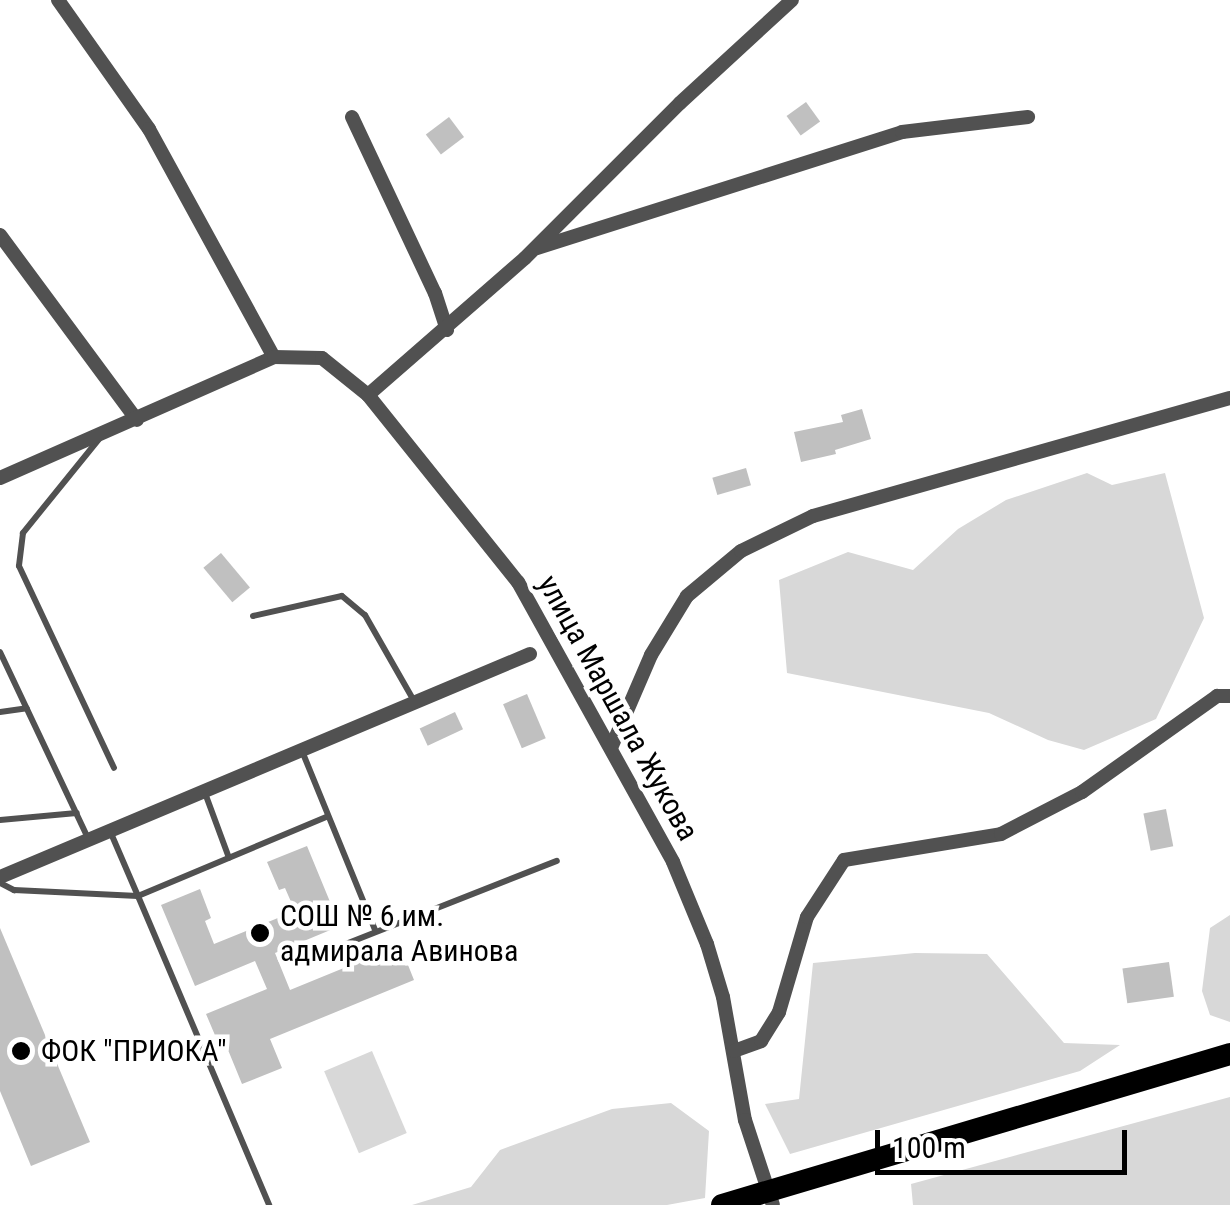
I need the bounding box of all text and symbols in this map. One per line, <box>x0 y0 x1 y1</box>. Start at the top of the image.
street label: улица Маршала Жукова <box>530 569 706 847</box>
place label: СОШ № 6 им. адмирала Авинова <box>280 898 518 968</box>
marker: СОШ № 6 им. адмирала Авинова <box>249 922 271 944</box>
place label: ФОК "ПРИОКА" <box>41 1033 226 1069</box>
marker: ФОК "ПРИОКА" <box>10 1040 32 1062</box>
scale bar <box>880 1110 1132 1172</box>
text: 100 m <box>892 1130 966 1165</box>

